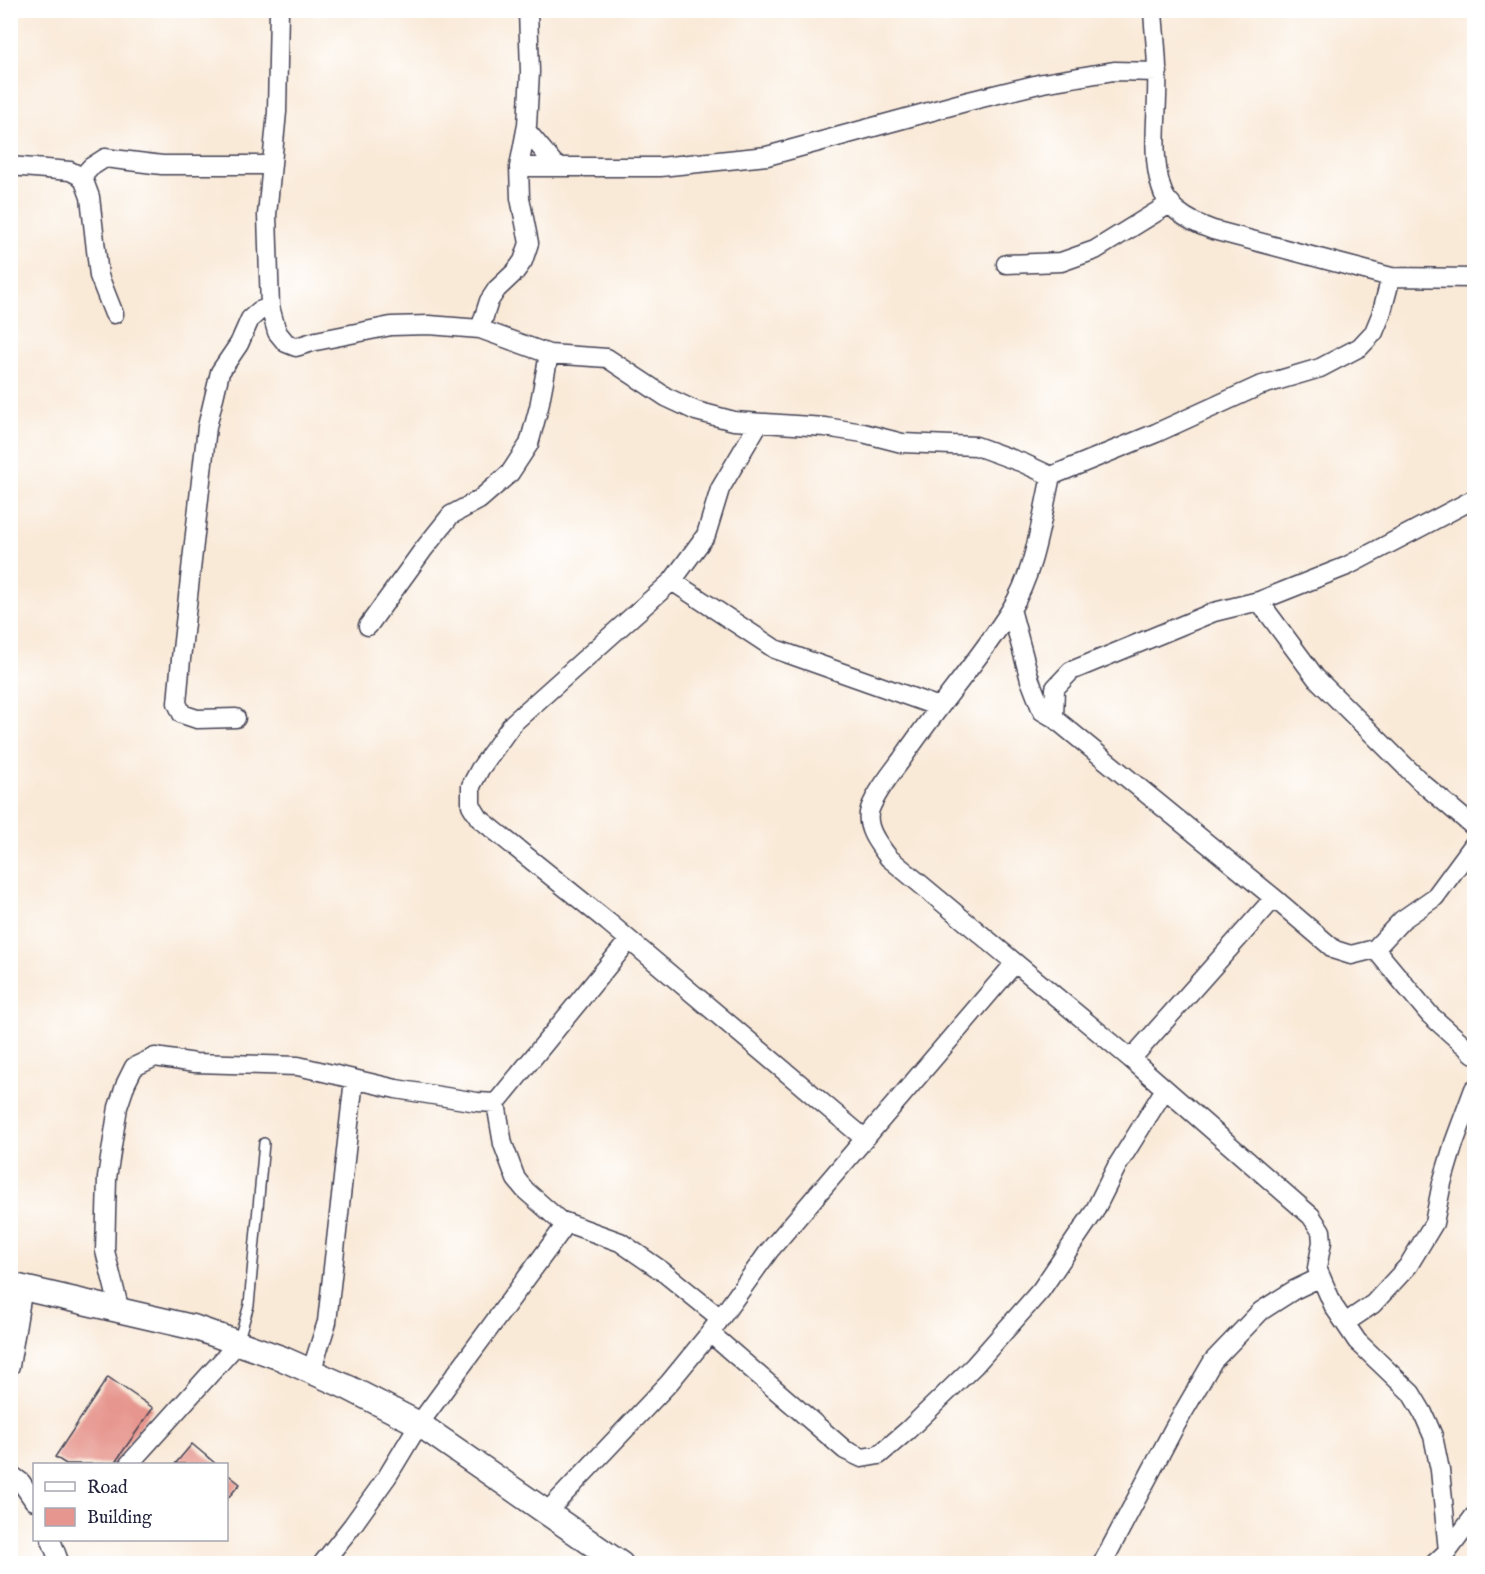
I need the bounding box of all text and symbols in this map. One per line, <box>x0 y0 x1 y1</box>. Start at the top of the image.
legend <box>33 1463 228 1541</box>
text: Road <box>87 1477 128 1500</box>
text: Building <box>87 1507 152 1530</box>

